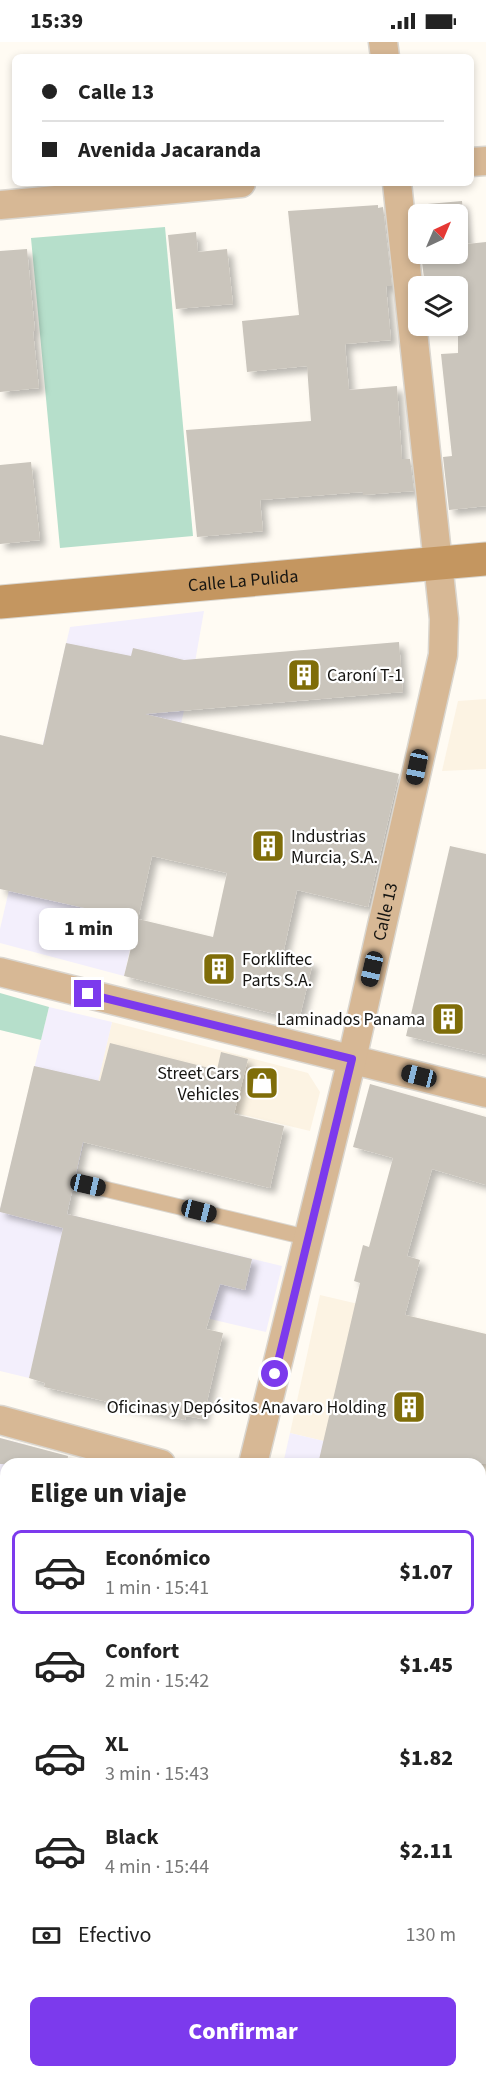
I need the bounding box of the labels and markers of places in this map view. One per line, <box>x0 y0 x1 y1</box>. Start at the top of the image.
building icon: Caroní T-1 <box>286 657 322 693</box>
place label: Caroní T-1 <box>327 663 403 688</box>
place label: Industrias Murcia, S.A. <box>291 824 378 870</box>
building icon: Industrias Murcia, S.A. <box>250 828 286 864</box>
place label: Forkliftec Parts S.A. <box>242 947 312 993</box>
building icon: Forkliftec Parts S.A. <box>201 951 237 987</box>
building icon: Laminados Panama <box>430 1001 466 1037</box>
place label: Laminados Panama <box>277 1007 425 1032</box>
place label: Street Cars Vehicles <box>157 1061 239 1107</box>
shop icon: Street Cars Vehicles <box>244 1065 280 1101</box>
building icon: Oficinas y Depósitos Anavaro Holding <box>391 1389 427 1425</box>
place label: Oficinas y Depósitos Anavaro Holding <box>107 1395 386 1420</box>

